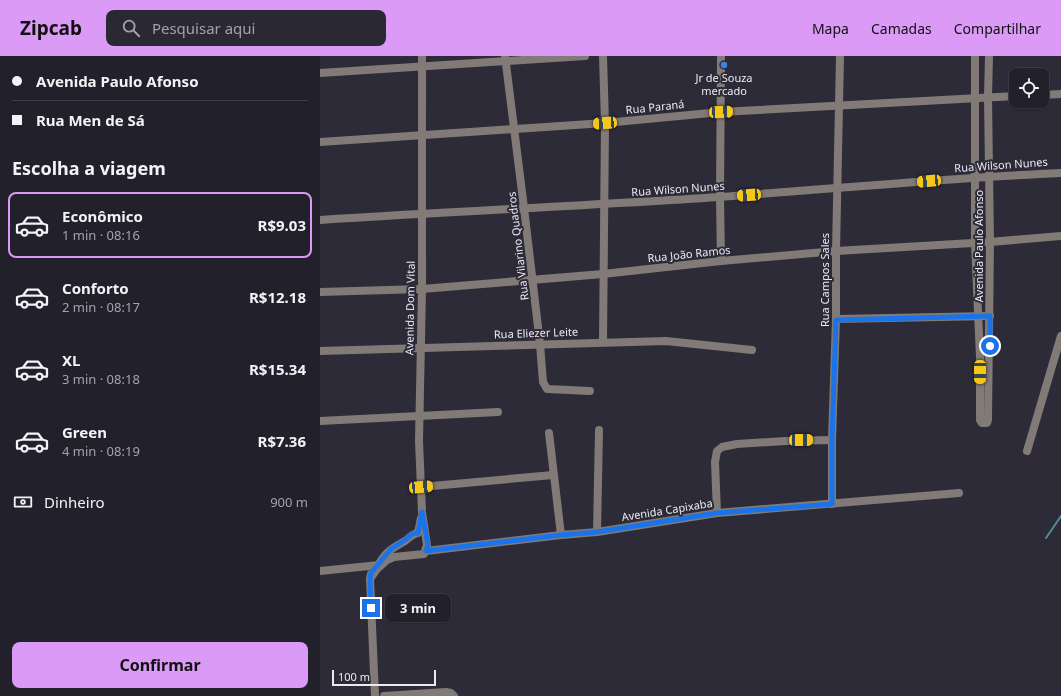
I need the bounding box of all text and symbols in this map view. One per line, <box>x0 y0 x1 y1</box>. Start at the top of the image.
search box <box>106 10 386 46</box>
text: Zipcab <box>20 15 82 41</box>
icon: search <box>120 17 142 39</box>
text: Pesquisar aqui <box>152 18 255 38</box>
text: Mapa <box>812 19 849 38</box>
text: Camadas <box>871 19 932 38</box>
text: Compartilhar <box>954 19 1041 38</box>
marker: Jr de Souza mercado <box>719 60 729 70</box>
map controls <box>1009 68 1049 108</box>
button: locate <box>1009 68 1049 108</box>
place label: Jr de Souza mercado <box>694 70 753 98</box>
text: Avenida Paulo Afonso <box>36 71 199 91</box>
street label: Rua Paraná <box>625 96 685 117</box>
car <box>709 105 733 119</box>
text: Rua Men de Sá <box>36 110 145 130</box>
car <box>593 116 617 130</box>
street label: Rua Wilson Nunes <box>954 154 1048 175</box>
text: Escolha a viagem <box>12 156 166 180</box>
car <box>917 174 941 188</box>
street label: Rua Wilson Nunes <box>631 178 725 199</box>
car <box>737 188 761 202</box>
street label: Avenida Paulo Afonso <box>971 189 986 302</box>
street label: Rua Vilarino Quadros <box>503 191 532 301</box>
text: Econômico <box>62 206 143 226</box>
icon: car <box>14 207 50 243</box>
text: R$9.03 <box>258 215 306 235</box>
text: 1 min · 08:16 <box>62 226 140 244</box>
street label: Rua Campos Sales <box>817 233 832 327</box>
street label: Rua João Ramos <box>647 242 731 265</box>
street label: Avenida Dom Vital <box>401 261 418 355</box>
text: Conforto <box>62 278 129 298</box>
icon: car <box>14 279 50 315</box>
text: R$12.18 <box>249 287 306 307</box>
text: 2 min · 08:17 <box>62 298 140 316</box>
street label: Rua Eliezer Leite <box>494 324 578 341</box>
route start <box>981 337 999 355</box>
text: XL <box>62 350 80 370</box>
icon: car <box>14 351 50 387</box>
text: R$15.34 <box>249 359 306 379</box>
car <box>974 360 986 384</box>
text: 3 min · 08:18 <box>62 370 140 388</box>
text: Green <box>62 422 107 442</box>
icon: car <box>14 423 50 459</box>
text: R$7.36 <box>258 431 306 451</box>
car <box>789 434 813 446</box>
text: 4 min · 08:19 <box>62 442 140 460</box>
car <box>409 480 433 494</box>
icon: cash <box>12 491 34 513</box>
text: Dinheiro <box>44 492 105 512</box>
text: 900 m <box>270 493 308 511</box>
street label: Avenida Capixaba <box>620 495 713 524</box>
callout: 3 min <box>385 594 451 622</box>
route end <box>362 599 380 617</box>
text: 3 min <box>400 599 436 617</box>
button: Confirmar <box>12 642 308 688</box>
scale bar <box>332 668 436 687</box>
text: 100 m <box>338 669 370 684</box>

